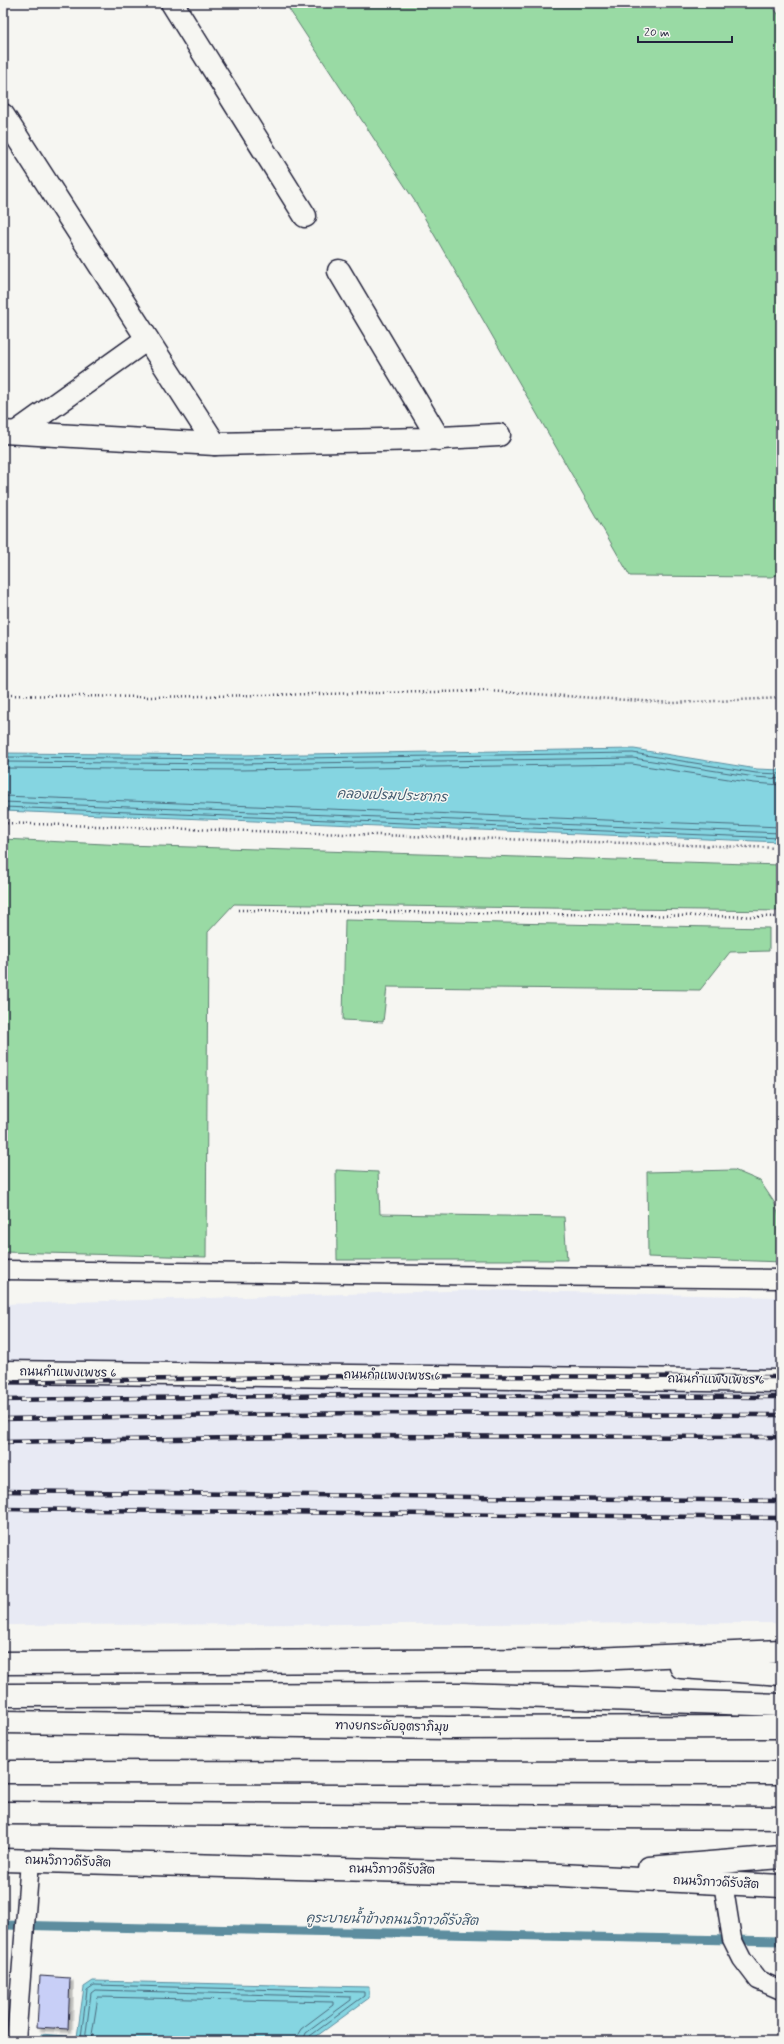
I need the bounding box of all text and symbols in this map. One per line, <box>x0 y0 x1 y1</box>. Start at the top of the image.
scale bar <box>638 18 732 44</box>
text: 20 m <box>644 25 670 41</box>
water label: คลองเปรมประชากร <box>337 786 448 806</box>
street label: ถนนกำแพงเพชร 6 <box>19 1364 117 1382</box>
street label: ถนนกำแพงเพชร 6 <box>343 1367 441 1385</box>
street label: ถนนกำแพงเพชร 6 <box>667 1371 765 1389</box>
street label: ทางยกระดับอุตราภิมุข <box>335 1718 449 1736</box>
street label: ถนนวิภาวดีรังสิต <box>25 1853 111 1871</box>
street label: ถนนวิภาวดีรังสิต <box>349 1861 435 1879</box>
street label: ถนนวิภาวดีรังสิต <box>673 1873 759 1893</box>
water label: คูระบายน้ำข้างถนนวิภาวดีรังสิต <box>306 1905 479 1931</box>

